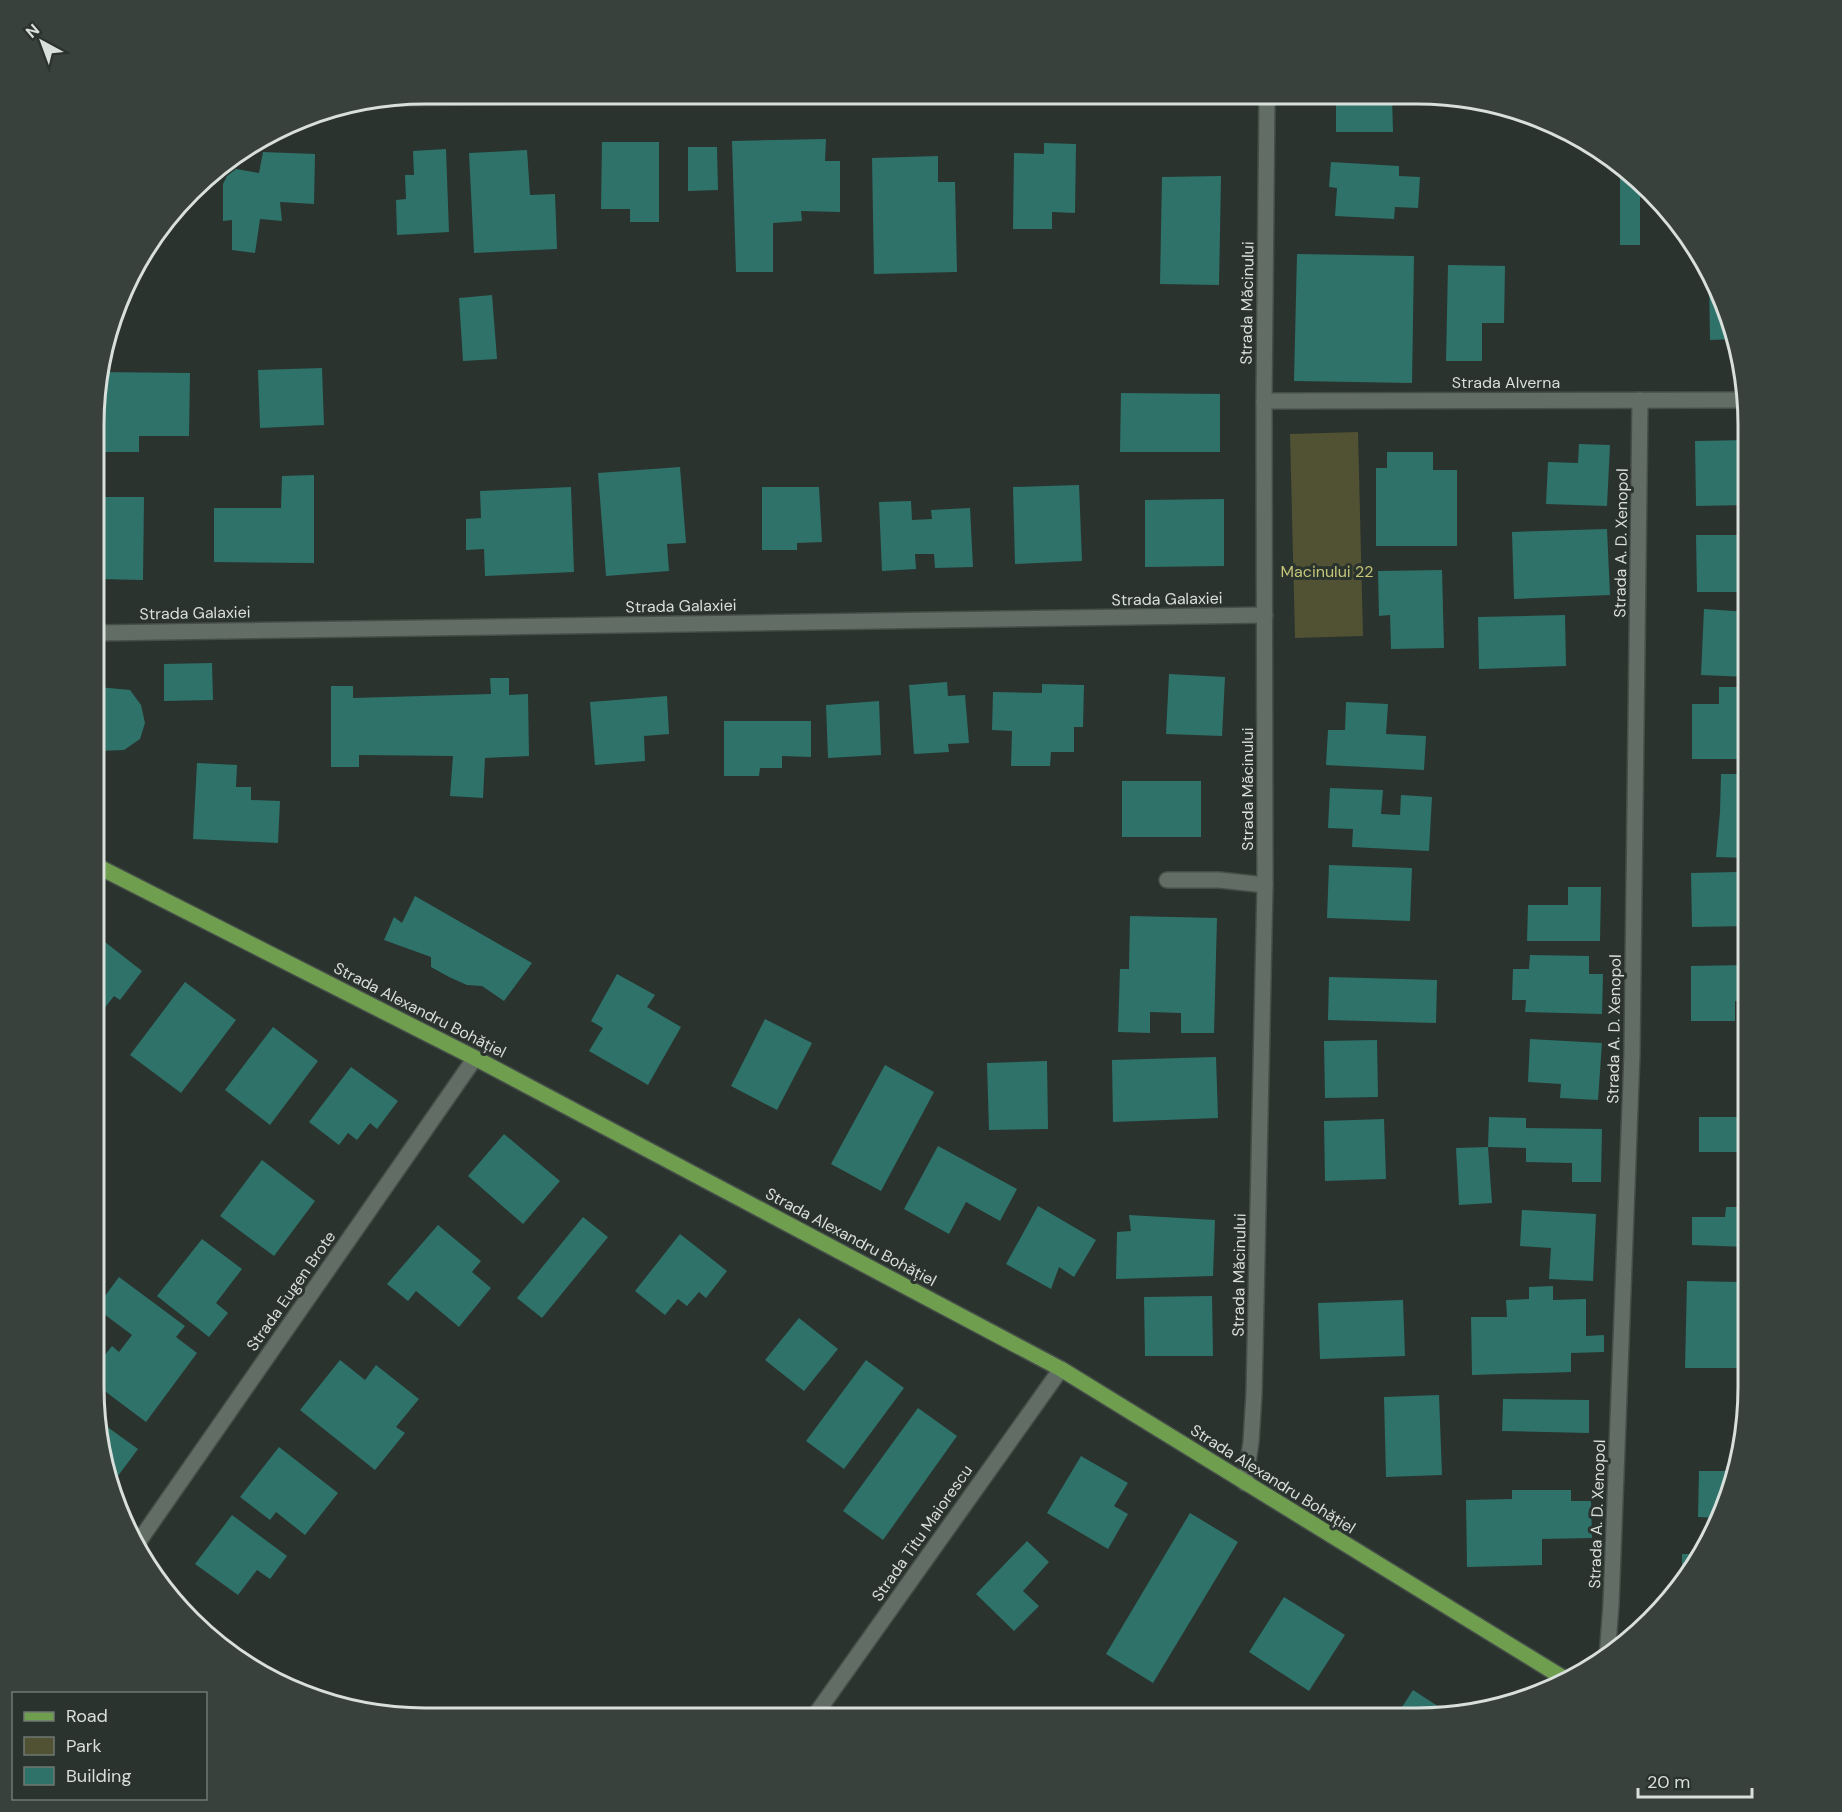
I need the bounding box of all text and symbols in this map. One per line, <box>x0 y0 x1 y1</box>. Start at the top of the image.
north arrow <box>12 12 72 72</box>
text: N <box>21 19 44 43</box>
street label: Strada Măcinului <box>1235 241 1259 365</box>
street label: Strada Alverna <box>1452 372 1560 393</box>
street label: Strada A. D. Xenopol <box>1609 468 1633 618</box>
park label: Macinului 22 <box>1281 561 1373 582</box>
street label: Strada Galaxiei <box>1111 588 1223 610</box>
street label: Strada Galaxiei <box>625 595 737 617</box>
street label: Strada Galaxiei <box>139 602 251 624</box>
street label: Strada Măcinului <box>1237 727 1258 851</box>
street label: Strada A. D. Xenopol <box>1602 954 1626 1104</box>
street label: Strada Alexandru Bohățiel <box>330 957 510 1063</box>
street label: Strada Alexandru Bohățiel <box>762 1183 940 1291</box>
street label: Strada Măcinului <box>1227 1213 1251 1337</box>
street label: Strada Eugen Brote <box>242 1227 340 1355</box>
street label: Strada Alexandru Bohățiel <box>1187 1420 1359 1538</box>
street label: Strada A. D. Xenopol <box>1584 1439 1610 1589</box>
street label: Strada Titu Maiorescu <box>867 1461 977 1605</box>
legend <box>12 1692 207 1800</box>
text: Road <box>66 1704 108 1728</box>
text: Park <box>66 1734 102 1758</box>
scale bar <box>1638 1761 1752 1799</box>
text: Building <box>66 1764 131 1788</box>
text: 20 m <box>1647 1770 1690 1794</box>

